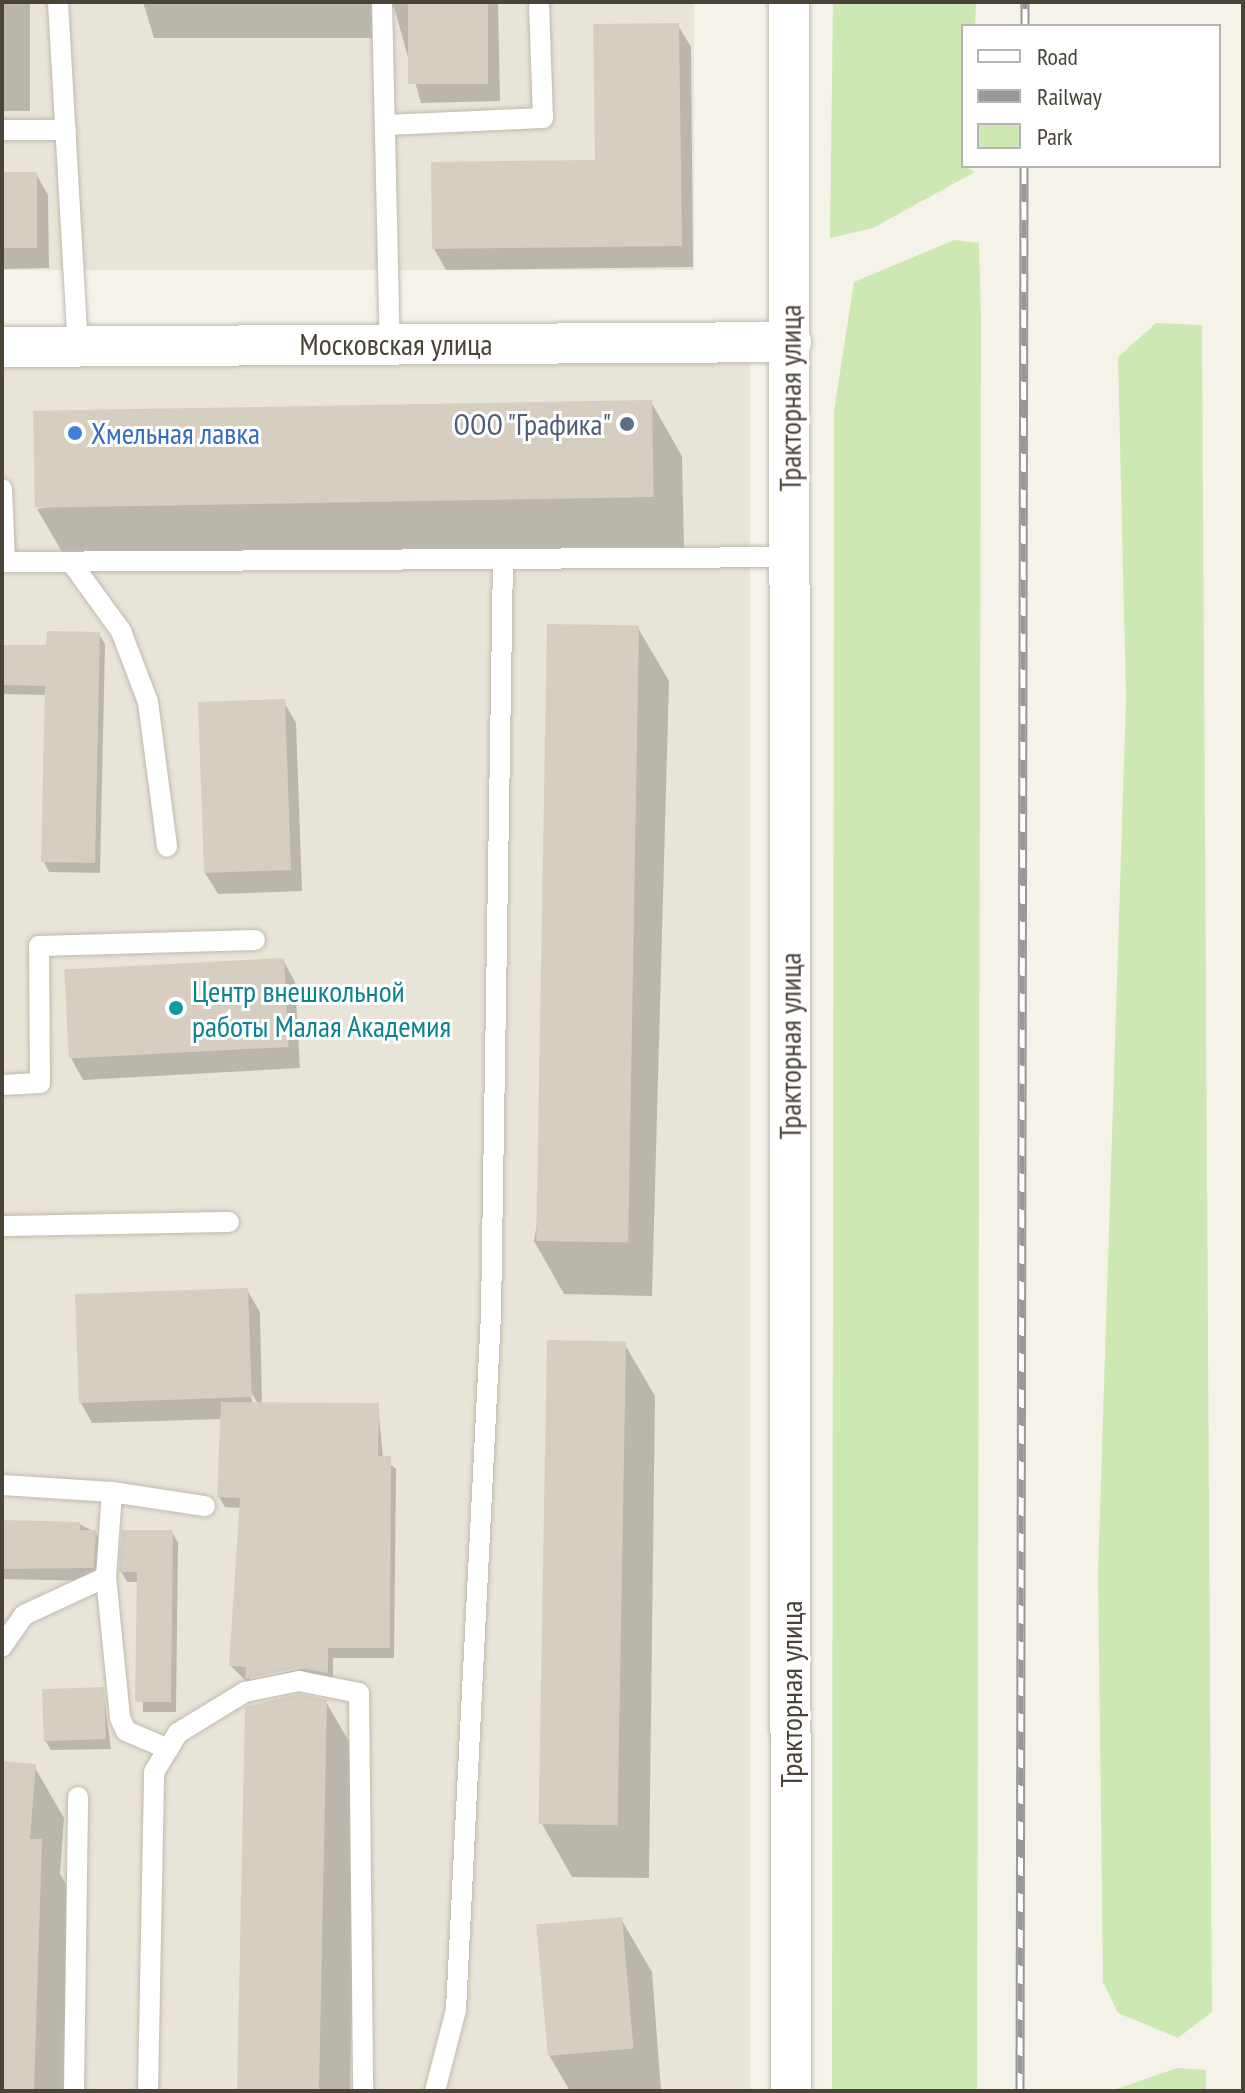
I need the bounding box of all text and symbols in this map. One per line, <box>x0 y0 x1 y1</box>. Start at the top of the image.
legend <box>961 24 1221 168</box>
text: Road <box>1037 41 1078 72</box>
text: Railway <box>1037 81 1102 112</box>
text: Park <box>1037 121 1073 152</box>
street label: Тракторная улица <box>772 304 808 492</box>
street label: Московская улица <box>300 326 492 362</box>
place label: ООО "Графика" <box>452 406 611 442</box>
place label: Хмельная лавка <box>91 415 260 451</box>
marker: ООО "Графика" <box>618 415 636 433</box>
marker: Хмельная лавка <box>66 424 84 442</box>
street label: Тракторная улица <box>772 952 808 1140</box>
place label: Центр внешкольной работы Малая Академия <box>192 973 452 1044</box>
marker: Центр внешкольной работы Малая Академия <box>167 999 185 1017</box>
street label: Тракторная улица <box>773 1600 809 1788</box>

